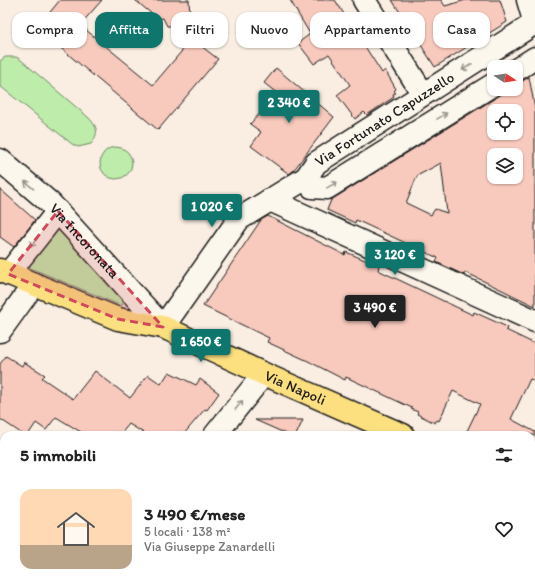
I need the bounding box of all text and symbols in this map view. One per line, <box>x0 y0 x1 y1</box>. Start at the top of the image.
chip: Compra <box>12 12 87 48</box>
chip: Affitta <box>95 12 163 48</box>
chip: Filtri <box>171 12 228 48</box>
chip: Nuovo <box>236 12 302 48</box>
chip: Appartamento <box>310 12 425 48</box>
chip: Casa <box>433 12 490 48</box>
north arrow <box>487 60 523 96</box>
map controls <box>487 60 523 184</box>
one-way arrow <box>461 63 472 71</box>
street label: Via Fortunato Capuzzello <box>312 68 458 170</box>
pin: 2 340 € <box>252 90 326 124</box>
text: 2 340 € <box>267 95 311 110</box>
button: locate <box>487 104 523 140</box>
one-way arrow <box>436 112 448 120</box>
button: layers <box>487 148 523 184</box>
one-way arrow <box>325 180 337 188</box>
one-way arrow <box>24 181 35 190</box>
pin: 1 020 € <box>175 194 249 228</box>
text: 1 020 € <box>191 199 233 214</box>
street label: Via Incoronata <box>46 200 123 282</box>
one-way arrow <box>29 236 38 247</box>
pin: 3 120 € <box>358 242 432 276</box>
text: 3 120 € <box>374 247 416 262</box>
pin: 3 490 € <box>338 295 412 329</box>
text: 3 490 € <box>354 300 396 315</box>
pin: 1 650 € <box>164 329 238 363</box>
text: 1 650 € <box>180 334 222 349</box>
street label: Via Napoli <box>262 366 329 409</box>
one-way arrow <box>235 399 244 410</box>
icon: filters <box>493 444 515 466</box>
text: 5 immobili <box>20 445 96 465</box>
text: 3 490 €/mese <box>144 504 245 524</box>
icon: home <box>52 505 100 553</box>
icon: heart <box>493 518 515 540</box>
text: 5 locali · 138 m² <box>144 524 231 539</box>
text: Via Giuseppe Zanardelli <box>144 539 275 554</box>

